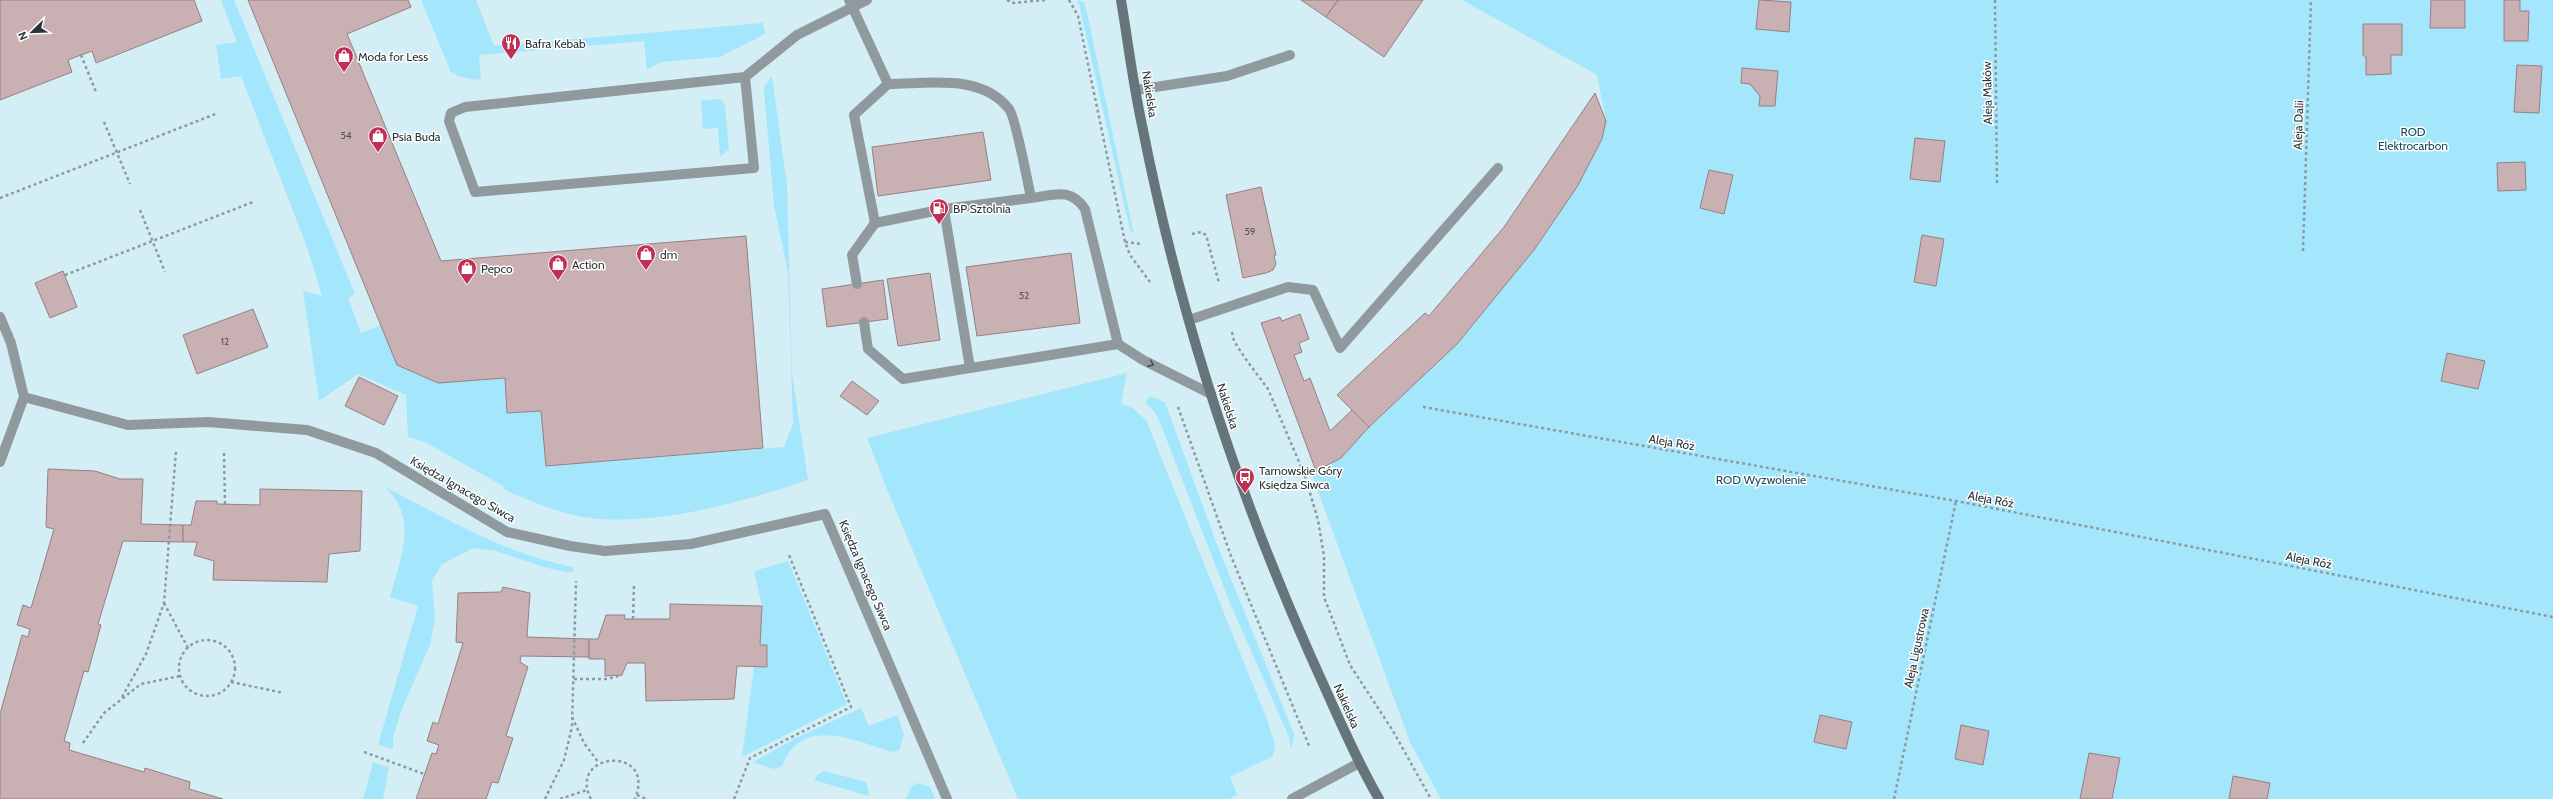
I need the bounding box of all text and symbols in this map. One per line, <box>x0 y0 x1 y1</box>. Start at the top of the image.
north arrow <box>12 12 52 52</box>
text: N <box>15 30 31 42</box>
restaurant icon: Bafra Kebab <box>500 32 522 60</box>
place label: Bafra Kebab <box>525 36 586 51</box>
shop icon: Moda for Less <box>333 45 355 73</box>
place label: Moda for Less <box>358 49 428 64</box>
street label: Aleja Maków <box>1979 61 1995 125</box>
street label: Nakielska <box>1139 70 1161 119</box>
street label: Aleja Dalii <box>2290 100 2306 150</box>
park label: ROD Elektrocarbon <box>2378 124 2448 153</box>
shop icon: Psia Buda <box>367 125 389 153</box>
house number: 54 <box>340 129 352 142</box>
place label: Psia Buda <box>392 129 441 144</box>
fuel station icon: BP Sztolnia <box>928 197 950 225</box>
place label: BP Sztolnia <box>953 201 1011 216</box>
house number: 59 <box>1244 225 1256 238</box>
shop icon: dm <box>635 243 657 271</box>
place label: dm <box>660 247 677 262</box>
shop icon: Action <box>547 253 569 281</box>
shop icon: Pepco <box>456 257 478 285</box>
place label: Action <box>572 257 605 272</box>
place label: Pepco <box>481 261 513 276</box>
house number: 52 <box>1019 289 1029 302</box>
house number: 12 <box>221 335 229 348</box>
one-way arrow <box>1147 359 1155 367</box>
street label: Nakielska <box>1214 381 1242 431</box>
street label: Aleja Róż <box>1648 431 1697 453</box>
street label: Księdza Ignacego Siwca <box>408 453 518 525</box>
place label: Tarnowskie Góry Księdza Siwca <box>1259 463 1342 492</box>
bus stop icon: Tarnowskie Góry Księdza Siwca <box>1234 466 1256 494</box>
park label: ROD Wyzwolenie <box>1716 472 1806 487</box>
street label: Aleja Róż <box>1967 487 2016 511</box>
street label: Księdza Ignacego Siwca <box>836 517 896 633</box>
street label: Aleja Róż <box>2285 548 2334 572</box>
street label: Aleja Ligustrowa <box>1900 606 1932 689</box>
street label: Nakielska <box>1331 681 1364 731</box>

